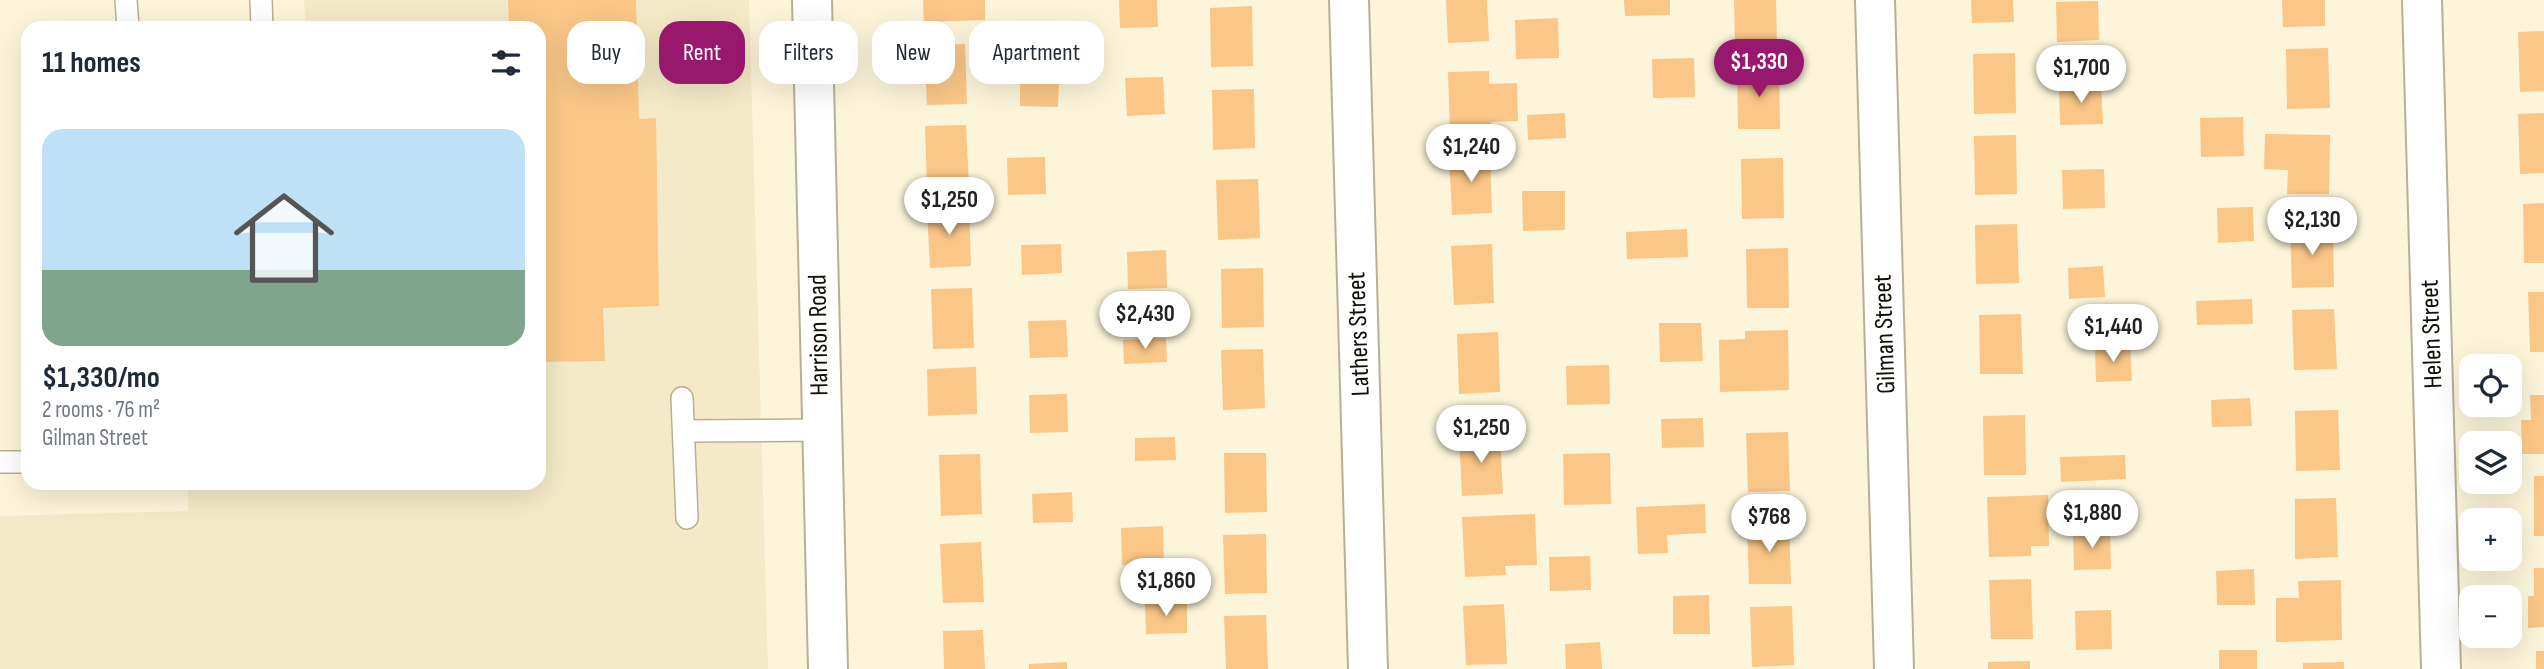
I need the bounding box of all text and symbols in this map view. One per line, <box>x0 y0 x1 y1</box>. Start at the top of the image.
chip: Buy <box>567 21 645 84</box>
chip: Rent <box>659 21 745 84</box>
chip: Filters <box>759 21 858 84</box>
chip: New <box>872 21 955 84</box>
chip: Apartment <box>969 21 1104 84</box>
pin: $1,330 <box>1702 40 1816 99</box>
icon: filters <box>487 44 525 82</box>
text: 11 homes <box>42 45 141 81</box>
pin: $1,700 <box>2024 46 2138 105</box>
text: $1,330 <box>1730 48 1788 76</box>
text: $1,700 <box>2052 54 2110 82</box>
pin: $1,240 <box>1414 124 1528 184</box>
text: $1,240 <box>1442 133 1500 161</box>
icon: home <box>221 175 347 301</box>
pin: $1,250 <box>892 177 1006 237</box>
text: $1,250 <box>920 186 978 214</box>
pin: $2,130 <box>2255 198 2369 257</box>
text: $2,130 <box>2283 206 2341 234</box>
street label: Lathers Street <box>1341 271 1377 397</box>
street label: Harrison Road <box>802 274 836 396</box>
street label: Gilman Street <box>1867 274 1903 394</box>
street label: Helen Street <box>2415 279 2449 389</box>
pin: $2,430 <box>1088 292 1202 351</box>
text: $2,430 <box>1115 300 1175 328</box>
pin: $1,440 <box>2056 304 2170 364</box>
text: $1,440 <box>2083 313 2143 341</box>
map controls <box>2459 354 2522 648</box>
button: locate <box>2459 354 2522 417</box>
text: $1,330/mo <box>42 360 160 396</box>
text: 2 rooms · 76 m² <box>42 396 160 424</box>
pin: $1,250 <box>1424 406 1538 465</box>
text: $1,250 <box>1452 414 1510 442</box>
text: Gilman Street <box>42 424 148 452</box>
button: layers <box>2459 431 2522 494</box>
pin: $1,880 <box>2035 490 2149 550</box>
pin: $768 <box>1728 494 1810 554</box>
text: $1,880 <box>2062 499 2122 527</box>
text: $768 <box>1747 503 1791 531</box>
button: + <box>2459 508 2522 571</box>
pin: $1,860 <box>1109 558 1223 618</box>
text: $1,860 <box>1136 567 1196 595</box>
button: − <box>2459 585 2522 648</box>

